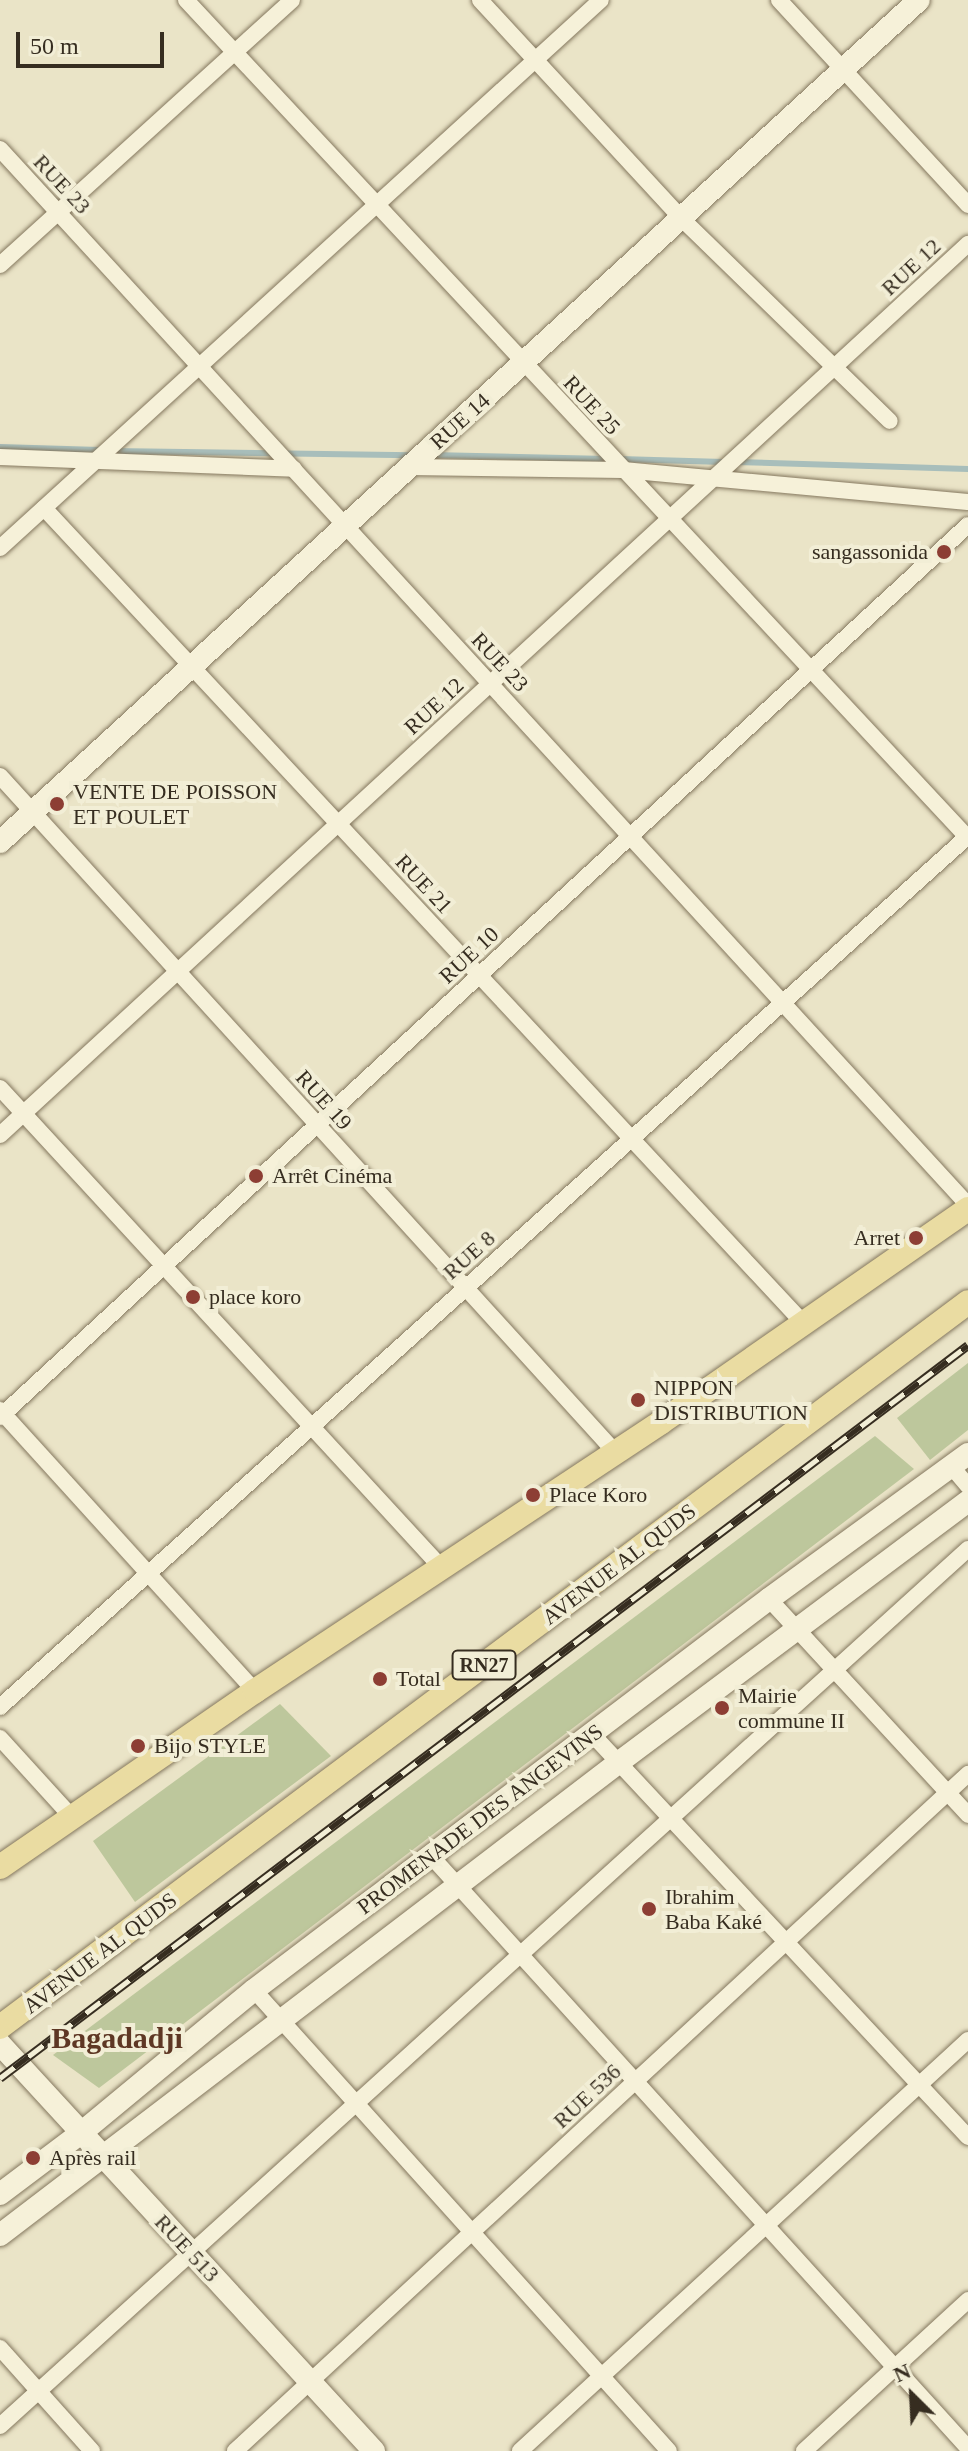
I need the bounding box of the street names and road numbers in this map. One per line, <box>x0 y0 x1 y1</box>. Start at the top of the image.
street label: RUE 23 <box>28 149 96 219</box>
street label: RUE 12 <box>876 233 946 301</box>
street label: RUE 25 <box>558 370 626 440</box>
street label: RUE 14 <box>425 387 495 455</box>
street label: RUE 23 <box>466 627 534 697</box>
street label: RUE 12 <box>399 672 469 740</box>
street label: RUE 21 <box>390 849 458 919</box>
street label: RUE 10 <box>434 921 504 989</box>
street label: RUE 19 <box>290 1065 358 1135</box>
street label: RUE 8 <box>438 1225 500 1285</box>
street label: AVENUE AL QUDS <box>536 1497 702 1631</box>
road number: RN27 <box>450 1649 518 1681</box>
street label: PROMENADE DES ANGEVINS <box>352 1718 608 1920</box>
street label: AVENUE AL QUDS <box>17 1886 183 2020</box>
street label: RUE 536 <box>548 2058 626 2134</box>
street label: RUE 513 <box>149 2209 225 2287</box>

